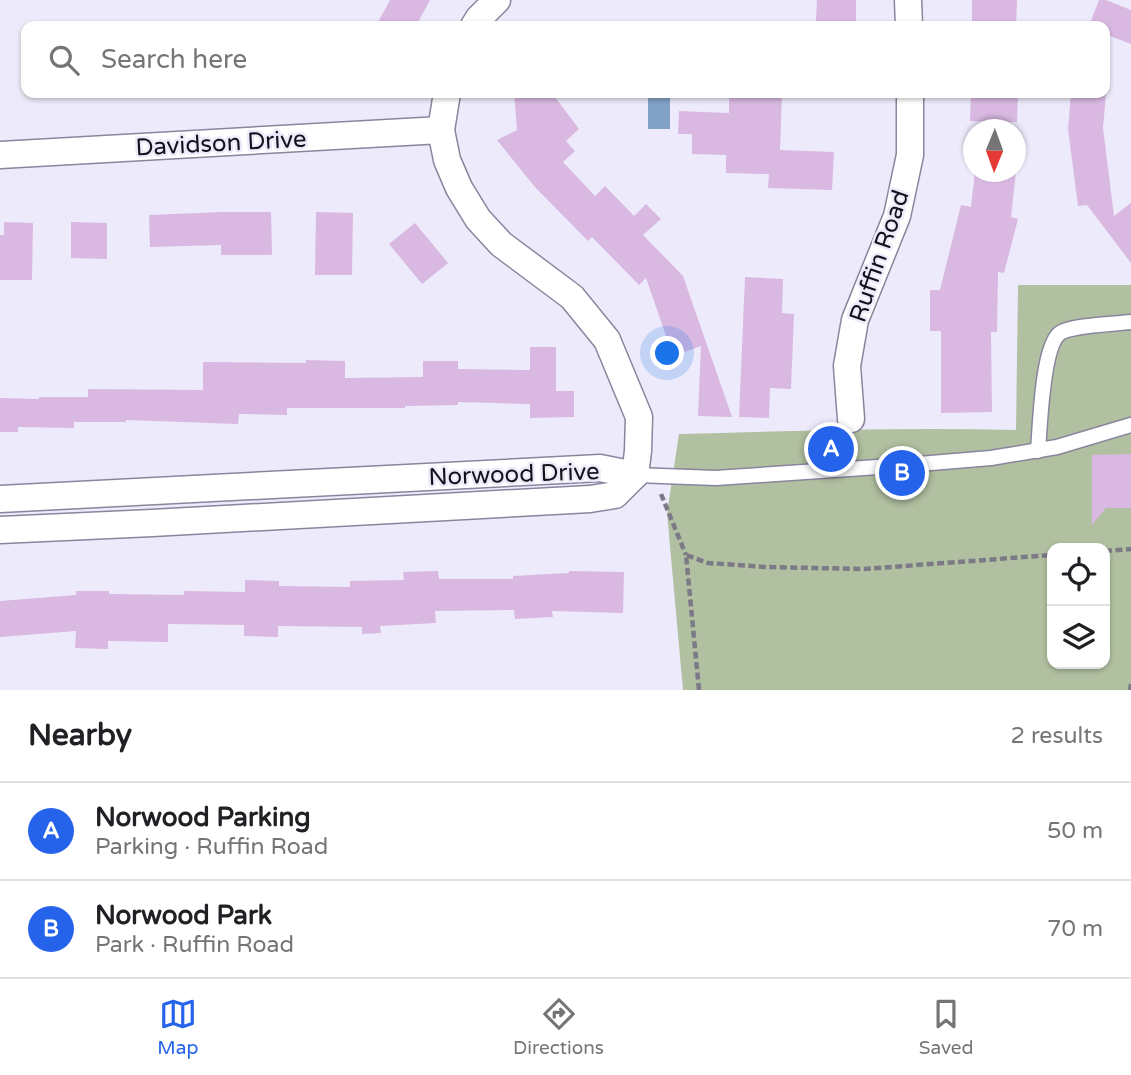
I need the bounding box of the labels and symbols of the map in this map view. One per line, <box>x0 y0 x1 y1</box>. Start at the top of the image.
north arrow <box>963 119 1026 182</box>
street label: Davidson Drive <box>135 125 307 162</box>
street label: Ruffin Road <box>843 186 916 326</box>
your location <box>650 336 684 370</box>
pin: A <box>808 423 854 475</box>
pin: B <box>879 447 925 499</box>
street label: Norwood Drive <box>428 457 600 492</box>

